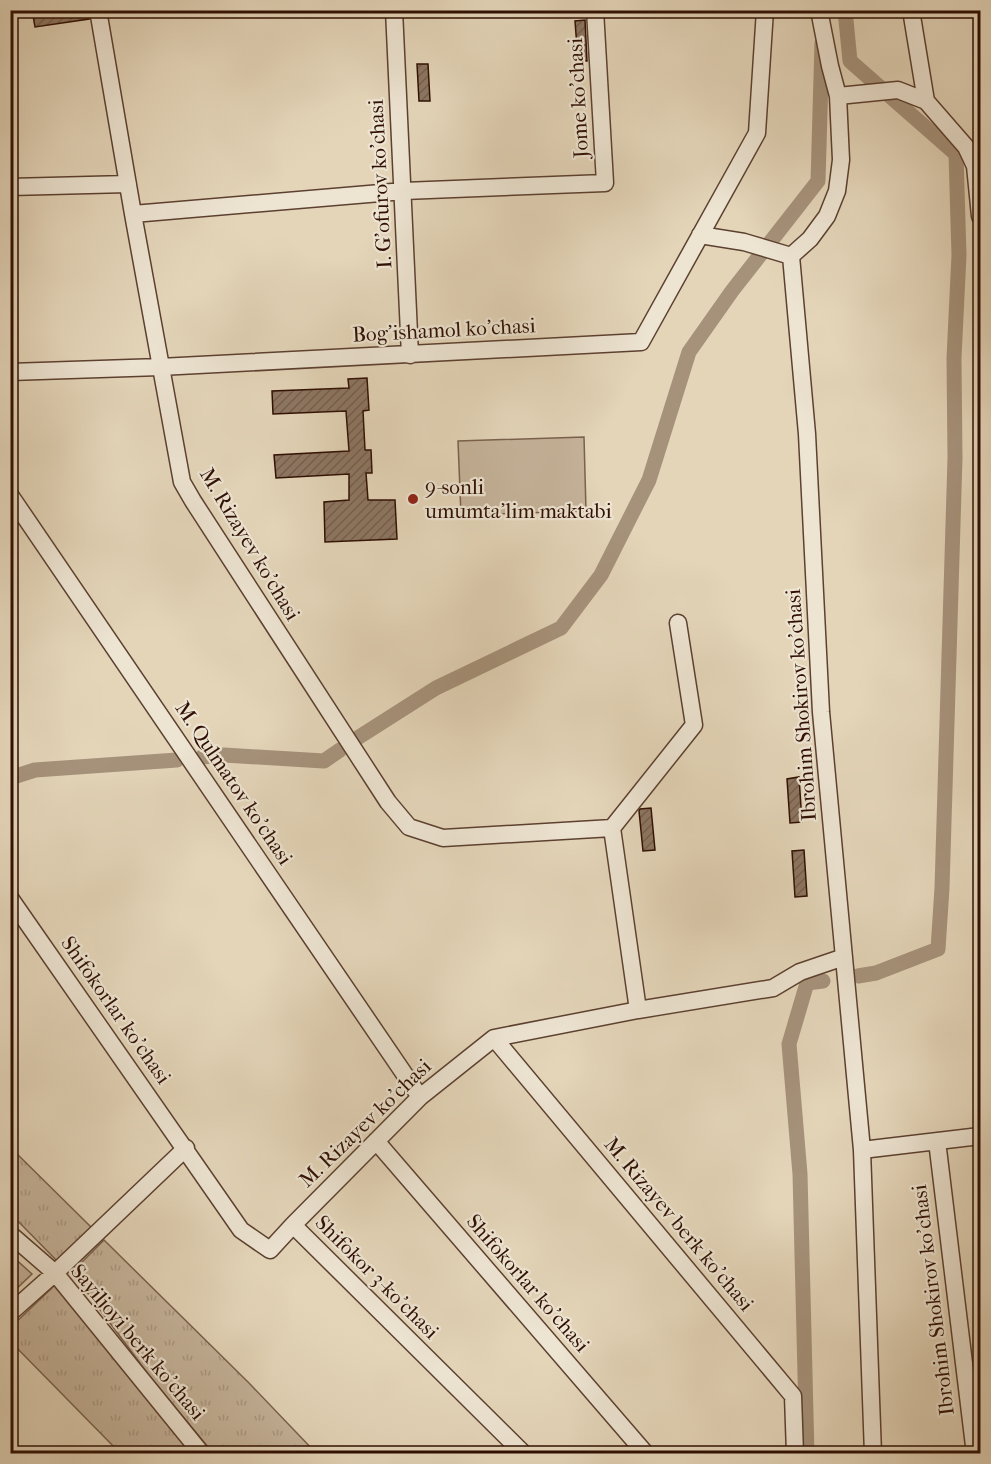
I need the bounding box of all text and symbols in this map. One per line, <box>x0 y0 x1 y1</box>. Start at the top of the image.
street label: Jome ko'chasi <box>563 37 593 161</box>
street label: I. G'ofurov ko'chasi <box>364 99 396 269</box>
street label: Bog'ishamol ko'chasi <box>352 313 536 347</box>
street label: M. Rizayev ko'chasi <box>195 463 305 625</box>
place label: 9-sonli umumta'lim maktabi <box>424 475 612 523</box>
marker: 9-sonli umumta'lim maktabi <box>406 492 420 506</box>
street label: Ibrohim Shokirov ko'chasi <box>781 588 821 822</box>
street label: M. Qulmatov ko'chasi <box>170 697 298 869</box>
street label: Shifokorlar ko'chasi <box>56 932 176 1088</box>
street label: M. Rizayev ko'chasi <box>294 1054 436 1192</box>
street label: M. Rizayev berk ko'chasi <box>599 1132 759 1316</box>
street label: Ibrohim Shokirov ko'chasi <box>907 1183 959 1417</box>
street label: Shifokorlar ko'chasi <box>462 1209 594 1357</box>
street label: Shifokor 3-ko'chasi <box>310 1210 444 1344</box>
street label: Sayiljoyi berk ko'chasi <box>66 1259 210 1425</box>

